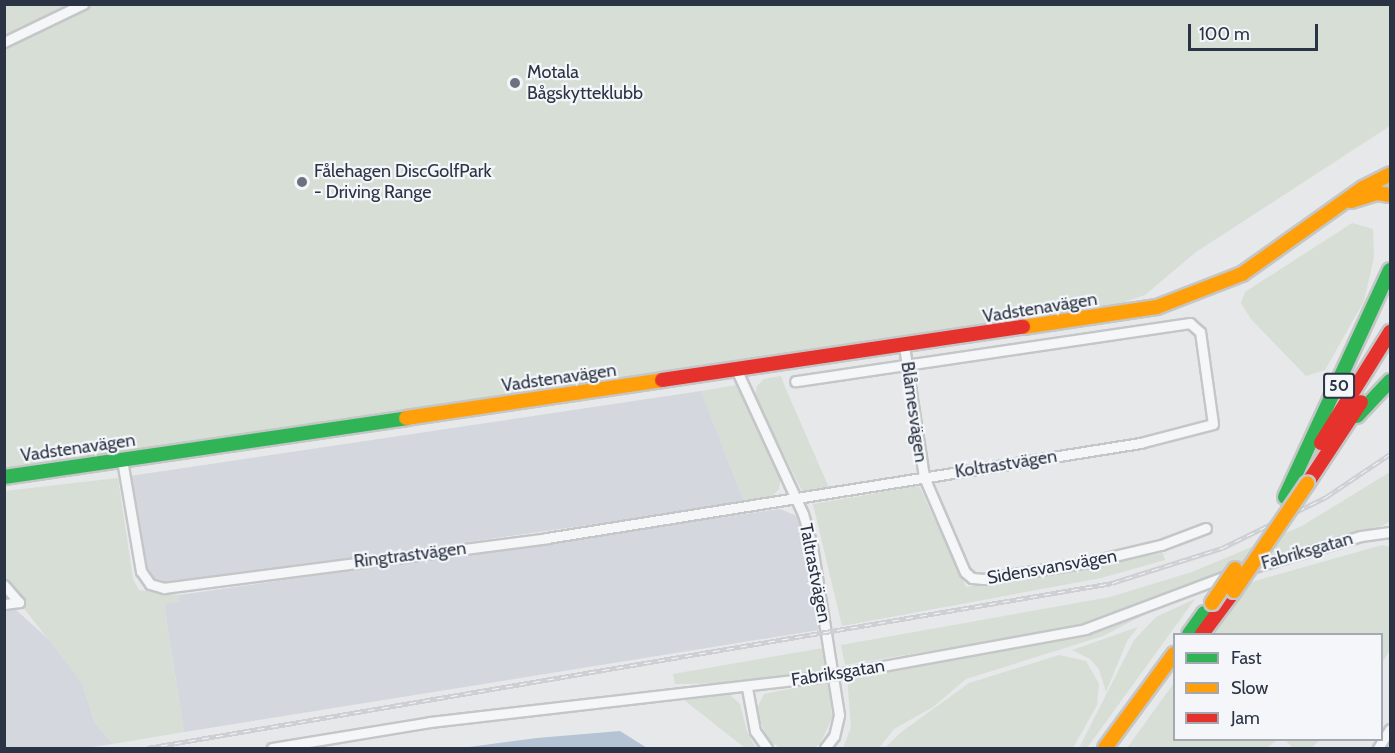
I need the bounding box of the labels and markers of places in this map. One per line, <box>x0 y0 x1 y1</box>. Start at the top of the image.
place label: Motala Bågskytteklubb <box>527 62 643 104</box>
marker: Motala Bågskytteklubb <box>508 76 522 90</box>
place label: Fålehagen DiscGolfPark - Driving Range <box>314 161 492 204</box>
marker: Fålehagen DiscGolfPark - Driving Range <box>295 175 309 189</box>

